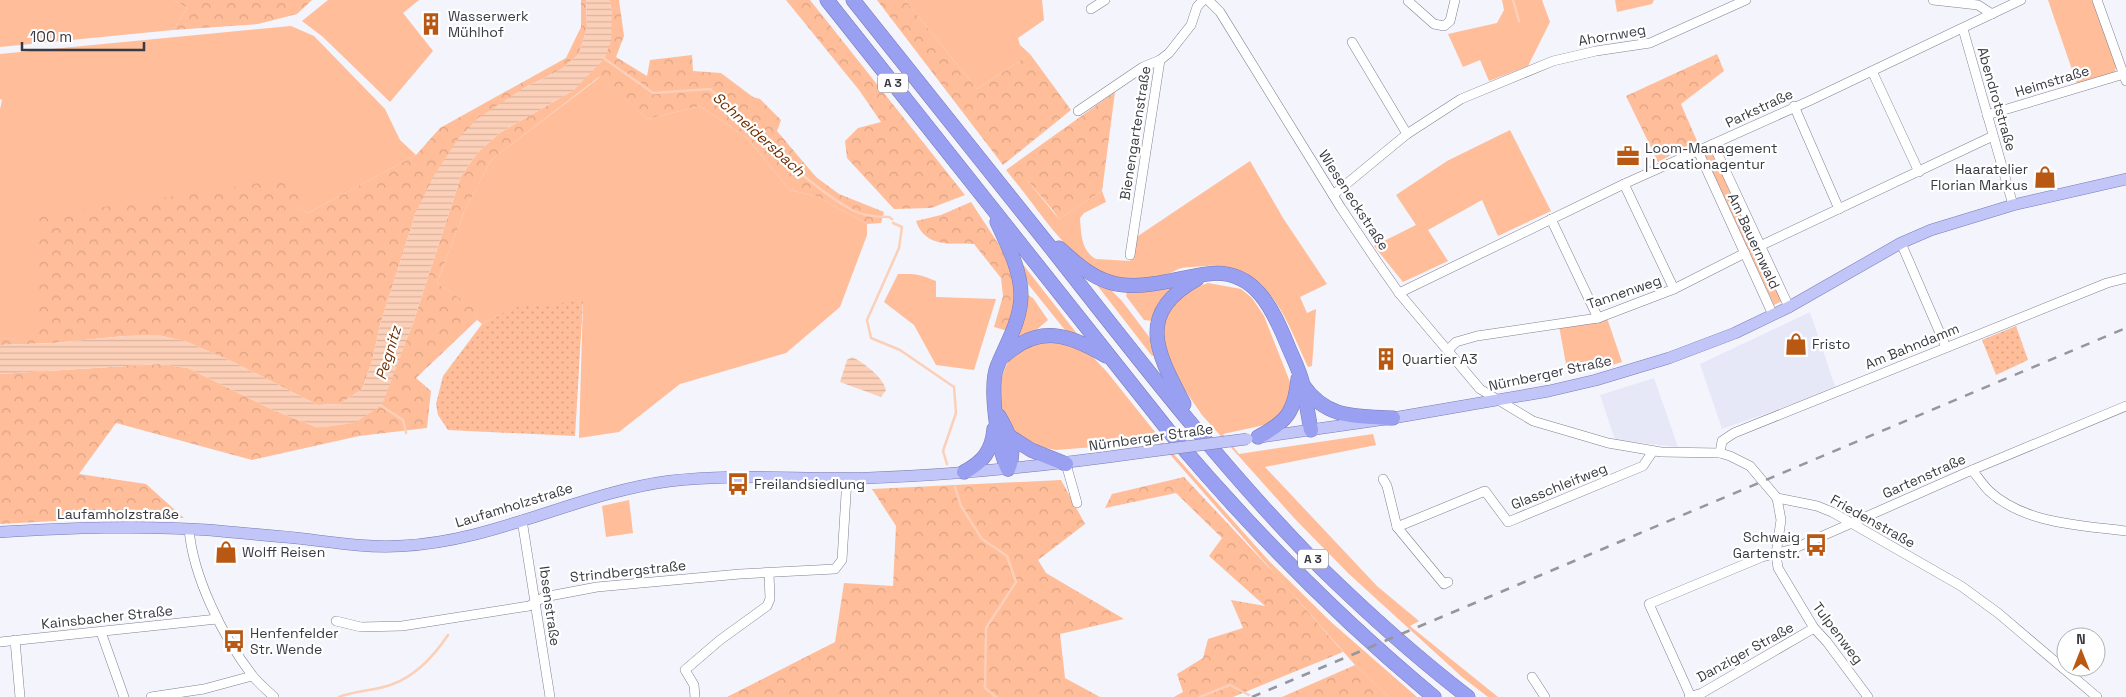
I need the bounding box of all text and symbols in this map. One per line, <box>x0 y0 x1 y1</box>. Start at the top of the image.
place label: Wasserwerk Mühlhof <box>448 7 529 41</box>
building icon: Wasserwerk Mühlhof <box>418 11 444 37</box>
scale bar <box>22 20 145 52</box>
street label: Ahornweg <box>1577 20 1647 50</box>
text: 100 m <box>30 27 72 46</box>
street label: Abendrotstraße <box>1974 45 2020 153</box>
street label: Heimstraße <box>2013 61 2091 101</box>
street label: Bienengartenstraße <box>1116 65 1154 201</box>
road number: A 3 <box>878 74 908 92</box>
street label: Parkstraße <box>1722 84 1796 132</box>
water label: Schneidersbach <box>709 88 810 181</box>
place label: Loom-Management | Locationagentur <box>1645 139 1777 173</box>
office icon: Loom-Management | Locationagentur <box>1615 143 1641 169</box>
street label: Wieseneckstraße <box>1315 146 1393 254</box>
place label: Haaratelier Florian Markus <box>1931 160 2028 194</box>
shop icon: Haaratelier Florian Markus <box>2032 164 2058 190</box>
street label: Am Bauernwald <box>1724 190 1784 292</box>
street label: Tannenweg <box>1584 271 1664 313</box>
street label: Am Bahndamm <box>1862 319 1962 373</box>
water label: Pegnitz <box>371 323 405 382</box>
shop icon: Fristo <box>1783 331 1809 357</box>
place label: Fristo <box>1812 335 1850 353</box>
building icon: Quartier A3 <box>1373 346 1399 372</box>
place label: Quartier A3 <box>1402 350 1477 368</box>
street label: Nürnberger Straße <box>1487 351 1613 395</box>
street label: Nürnberger Straße <box>1088 419 1214 455</box>
street label: Gartenstraße <box>1879 450 1969 502</box>
street label: Glasschleifweg <box>1508 459 1610 513</box>
bus stop icon: Freilandsiedlung <box>725 471 751 497</box>
place label: Freilandsiedlung <box>754 475 865 493</box>
street label: Laufamholzstraße <box>453 479 575 531</box>
street label: Friedenstraße <box>1827 490 1919 552</box>
street label: Laufamholzstraße <box>57 505 179 523</box>
place label: Schwaig Gartenstr. <box>1733 528 1800 562</box>
bus stop icon: Schwaig Gartenstr. <box>1803 532 1829 558</box>
shop icon: Wolff Reisen <box>213 539 239 565</box>
place label: Wolff Reisen <box>242 543 325 561</box>
road number: A 3 <box>1298 550 1328 568</box>
street label: Strindbergstraße <box>569 556 687 586</box>
street label: Ibsenstraße <box>535 565 565 647</box>
street label: Tulpenweg <box>1809 598 1867 668</box>
street label: Kainsbacher Straße <box>40 601 174 633</box>
street label: Danziger Straße <box>1693 618 1797 686</box>
place label: Henfenfelder Str. Wende <box>250 624 339 658</box>
north arrow <box>2056 627 2106 677</box>
bus stop icon: Henfenfelder Str. Wende <box>221 628 247 654</box>
text: N <box>2076 630 2086 648</box>

